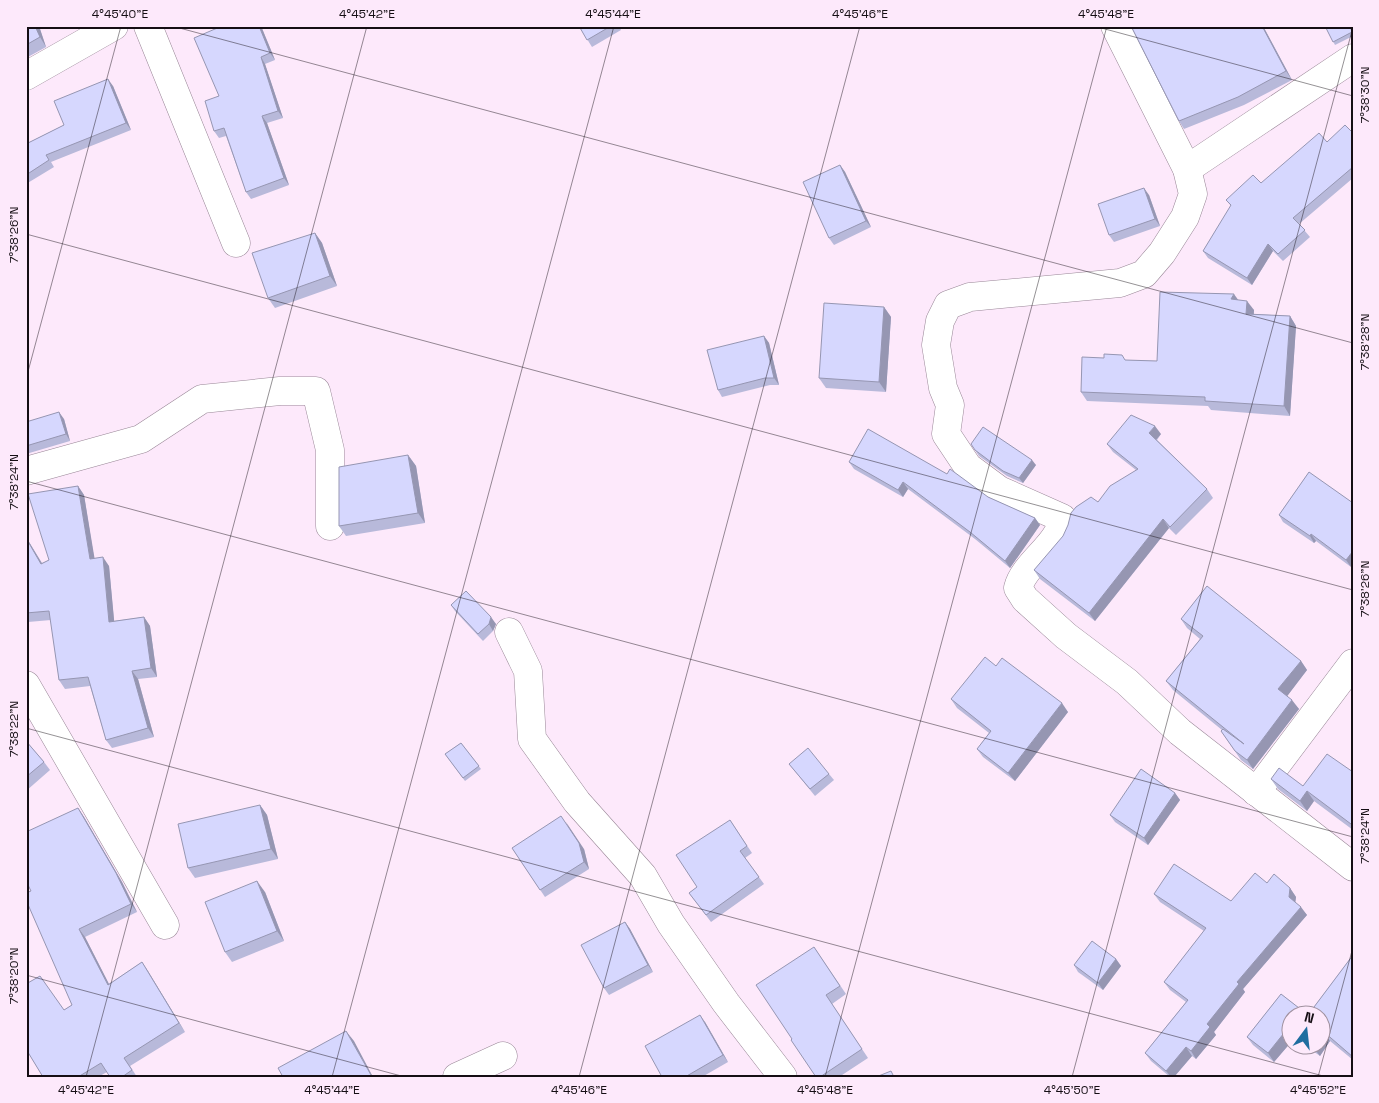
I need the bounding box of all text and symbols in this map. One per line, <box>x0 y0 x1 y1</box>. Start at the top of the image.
text: 4°45'40"E <box>92 6 148 22</box>
text: 4°45'42"E <box>339 6 395 22</box>
text: 4°45'44"E <box>585 6 641 22</box>
text: 4°45'46"E <box>832 6 888 22</box>
text: 4°45'48"E <box>1078 6 1134 22</box>
text: 7°38'30"N <box>1357 66 1373 124</box>
text: 7°38'26"N <box>6 207 22 263</box>
text: 7°38'28"N <box>1357 314 1373 370</box>
text: 7°38'24"N <box>6 454 22 510</box>
text: 7°38'26"N <box>1357 561 1373 617</box>
text: 7°38'22"N <box>6 701 22 757</box>
text: 7°38'24"N <box>1357 808 1373 864</box>
text: 7°38'20"N <box>6 947 22 1005</box>
north arrow <box>1282 1006 1332 1056</box>
text: N <box>1302 1008 1316 1027</box>
text: 4°45'42"E <box>58 1082 114 1098</box>
text: 4°45'44"E <box>304 1082 360 1098</box>
text: 4°45'46"E <box>551 1082 607 1098</box>
text: 4°45'48"E <box>797 1082 853 1098</box>
text: 4°45'50"E <box>1044 1082 1100 1098</box>
text: 4°45'52"E <box>1290 1082 1346 1098</box>

